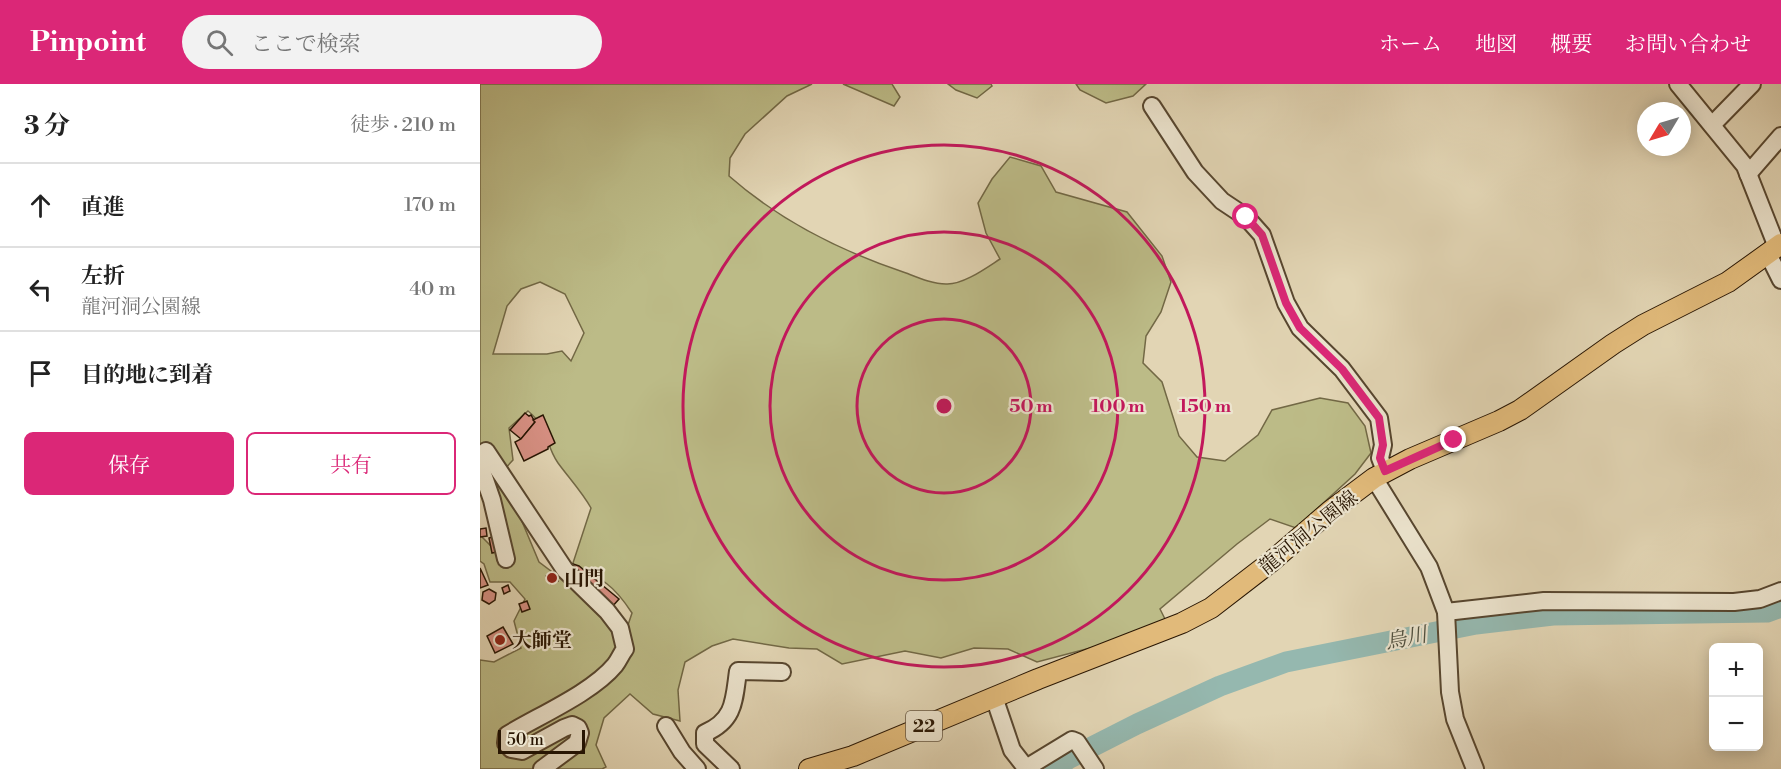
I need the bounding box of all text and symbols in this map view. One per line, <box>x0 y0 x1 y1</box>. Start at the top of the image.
search box <box>182 15 602 69</box>
text: Pinpoint <box>30 25 146 60</box>
icon: search <box>203 26 236 59</box>
text: ここで検索 <box>251 31 361 58</box>
text: ホーム <box>1379 32 1442 58</box>
text: 地図 <box>1475 32 1517 58</box>
text: 概要 <box>1550 32 1592 58</box>
text: お問い合わせ <box>1625 32 1751 58</box>
north arrow <box>1637 102 1691 156</box>
text: 3 分 <box>24 110 70 142</box>
text: 徒歩 · 210 m <box>350 113 456 138</box>
icon: ahead <box>24 189 57 222</box>
text: 170 m <box>404 193 456 218</box>
text: 直進 <box>81 194 125 221</box>
route start <box>1232 203 1258 229</box>
text: 左折 <box>81 263 125 290</box>
icon: left <box>24 273 57 306</box>
text: 40 m <box>409 277 456 302</box>
text: 龍河洞公園線 <box>81 295 201 320</box>
icon: arrive <box>24 357 57 390</box>
text: 目的地に到着 <box>81 362 213 389</box>
text: 50 m <box>1009 395 1053 418</box>
text: 100 m <box>1091 395 1145 418</box>
text: 150 m <box>1179 395 1232 418</box>
centre of rings <box>934 396 954 416</box>
route end <box>1440 426 1466 452</box>
button: 保存 <box>24 432 234 495</box>
button: 共有 <box>246 432 456 495</box>
street label: 龍河洞公園線 <box>1254 486 1363 581</box>
place label: 山門 <box>564 567 604 592</box>
marker: 山門 <box>545 571 559 585</box>
water label: 烏川 <box>1383 622 1431 656</box>
place label: 大師堂 <box>512 629 572 654</box>
marker: 大師堂 <box>493 633 507 647</box>
map controls <box>1709 643 1763 751</box>
button: + <box>1709 643 1763 697</box>
button: − <box>1709 697 1763 751</box>
road number: 22 <box>906 711 942 741</box>
scale bar <box>498 727 585 754</box>
text: 50 m <box>507 730 544 750</box>

